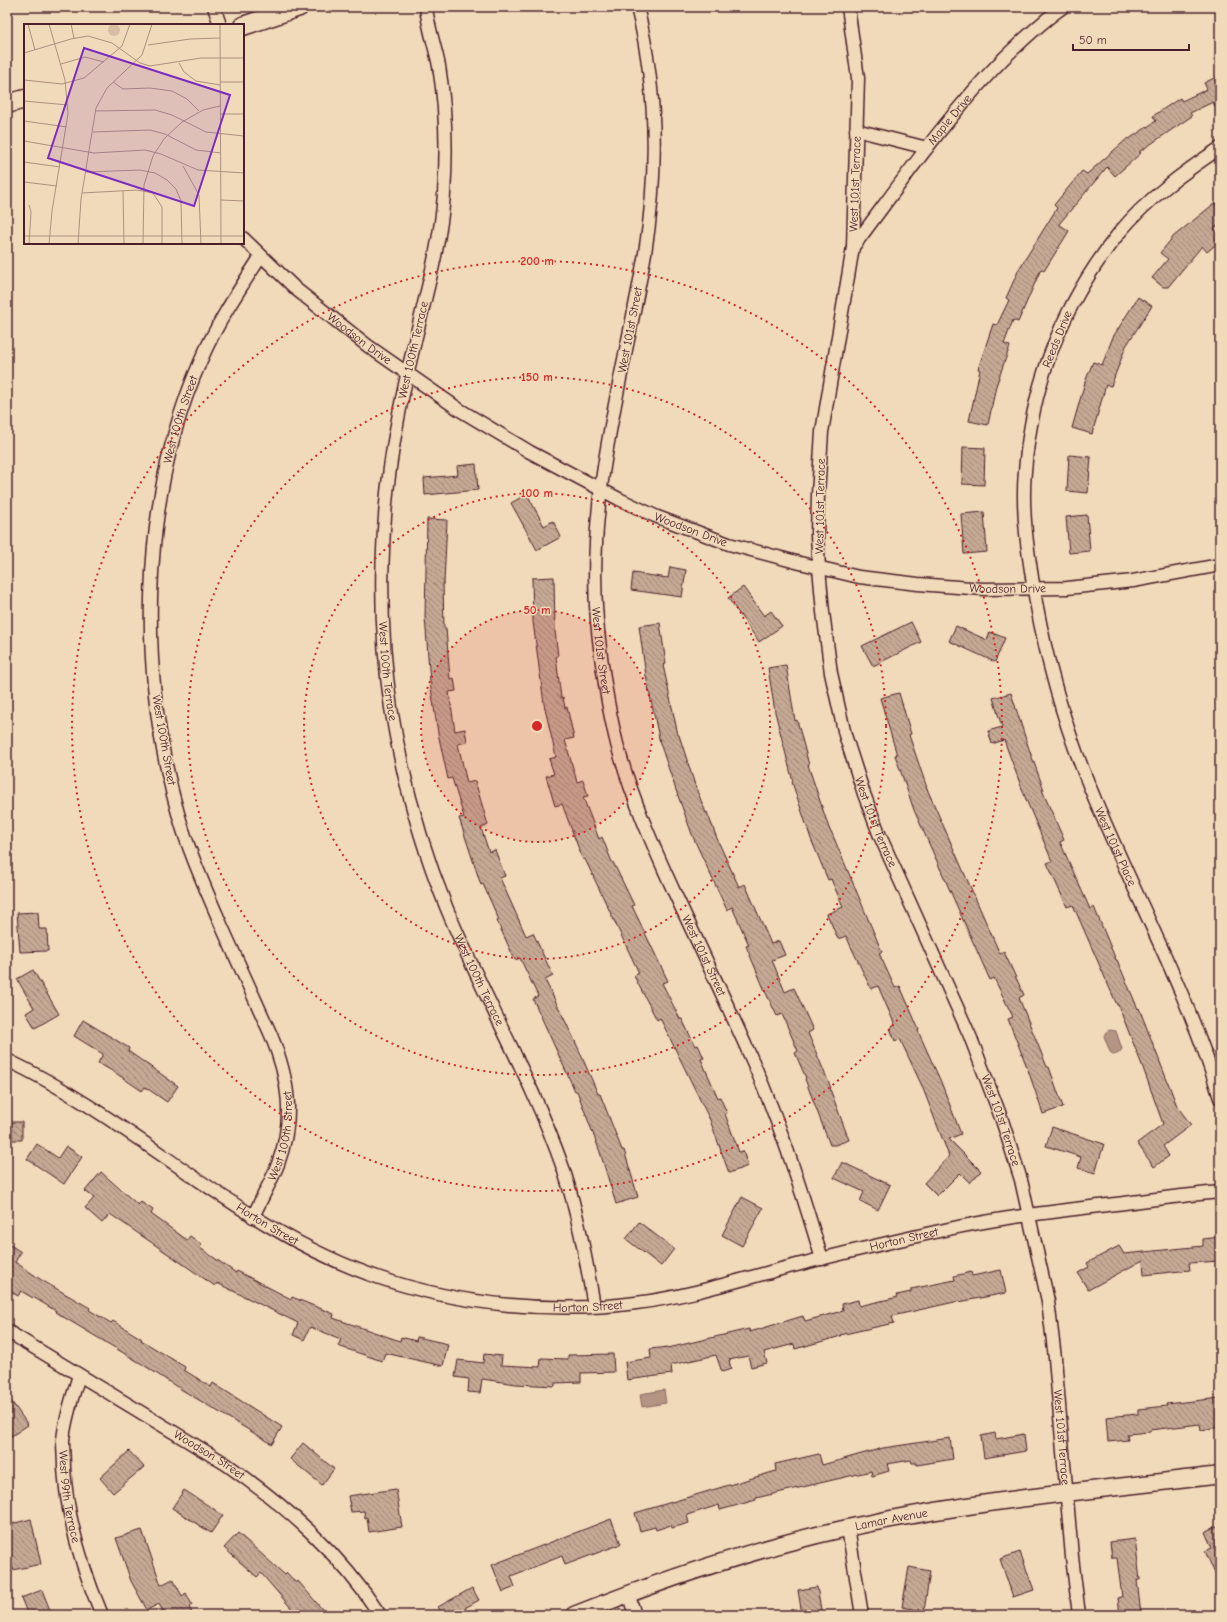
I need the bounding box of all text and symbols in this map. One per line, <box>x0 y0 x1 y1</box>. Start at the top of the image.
inset map <box>24 24 244 244</box>
scale bar <box>1073 26 1189 52</box>
text: 50 m <box>1079 33 1107 47</box>
street label: Maple Drive <box>925 91 974 148</box>
street label: West 101st Terrace <box>846 136 864 232</box>
text: 200 m <box>520 254 554 268</box>
street label: West 101st Street <box>615 285 645 374</box>
street label: West 100th Terrace <box>395 300 431 400</box>
street label: Reeds Drive <box>1039 308 1075 370</box>
street label: Woodson Drive <box>325 310 394 367</box>
text: 150 m <box>521 370 553 384</box>
street label: West 100th Street <box>160 373 201 465</box>
street label: West 101st Terrace <box>812 458 828 554</box>
text: 100 m <box>521 486 553 500</box>
street label: Woodson Drive <box>653 509 729 550</box>
street label: Woodson Drive <box>969 581 1046 596</box>
text: 50 m <box>523 603 551 617</box>
street label: West 101st Street <box>589 607 614 696</box>
street label: West 100th Terrace <box>376 621 400 722</box>
street label: West 100th Street <box>149 694 179 787</box>
centre of rings <box>530 719 544 733</box>
street label: West 101st Terrace <box>852 775 900 869</box>
street label: West 101st Place <box>1092 805 1139 888</box>
street label: West 101st Street <box>679 913 729 999</box>
street label: West 100th Terrace <box>452 932 507 1028</box>
street label: West 101st Terrace <box>978 1073 1023 1168</box>
street label: West 100th Street <box>265 1090 295 1183</box>
street label: Horton Street <box>234 1200 301 1248</box>
street label: Horton Street <box>868 1224 940 1254</box>
street label: Horton Street <box>553 1298 624 1315</box>
street label: West 101st Terrace <box>1051 1389 1073 1486</box>
street label: Woodson Street <box>171 1427 248 1482</box>
street label: West 99th Terrace <box>56 1450 83 1544</box>
street label: Lamar Avenue <box>854 1506 929 1533</box>

